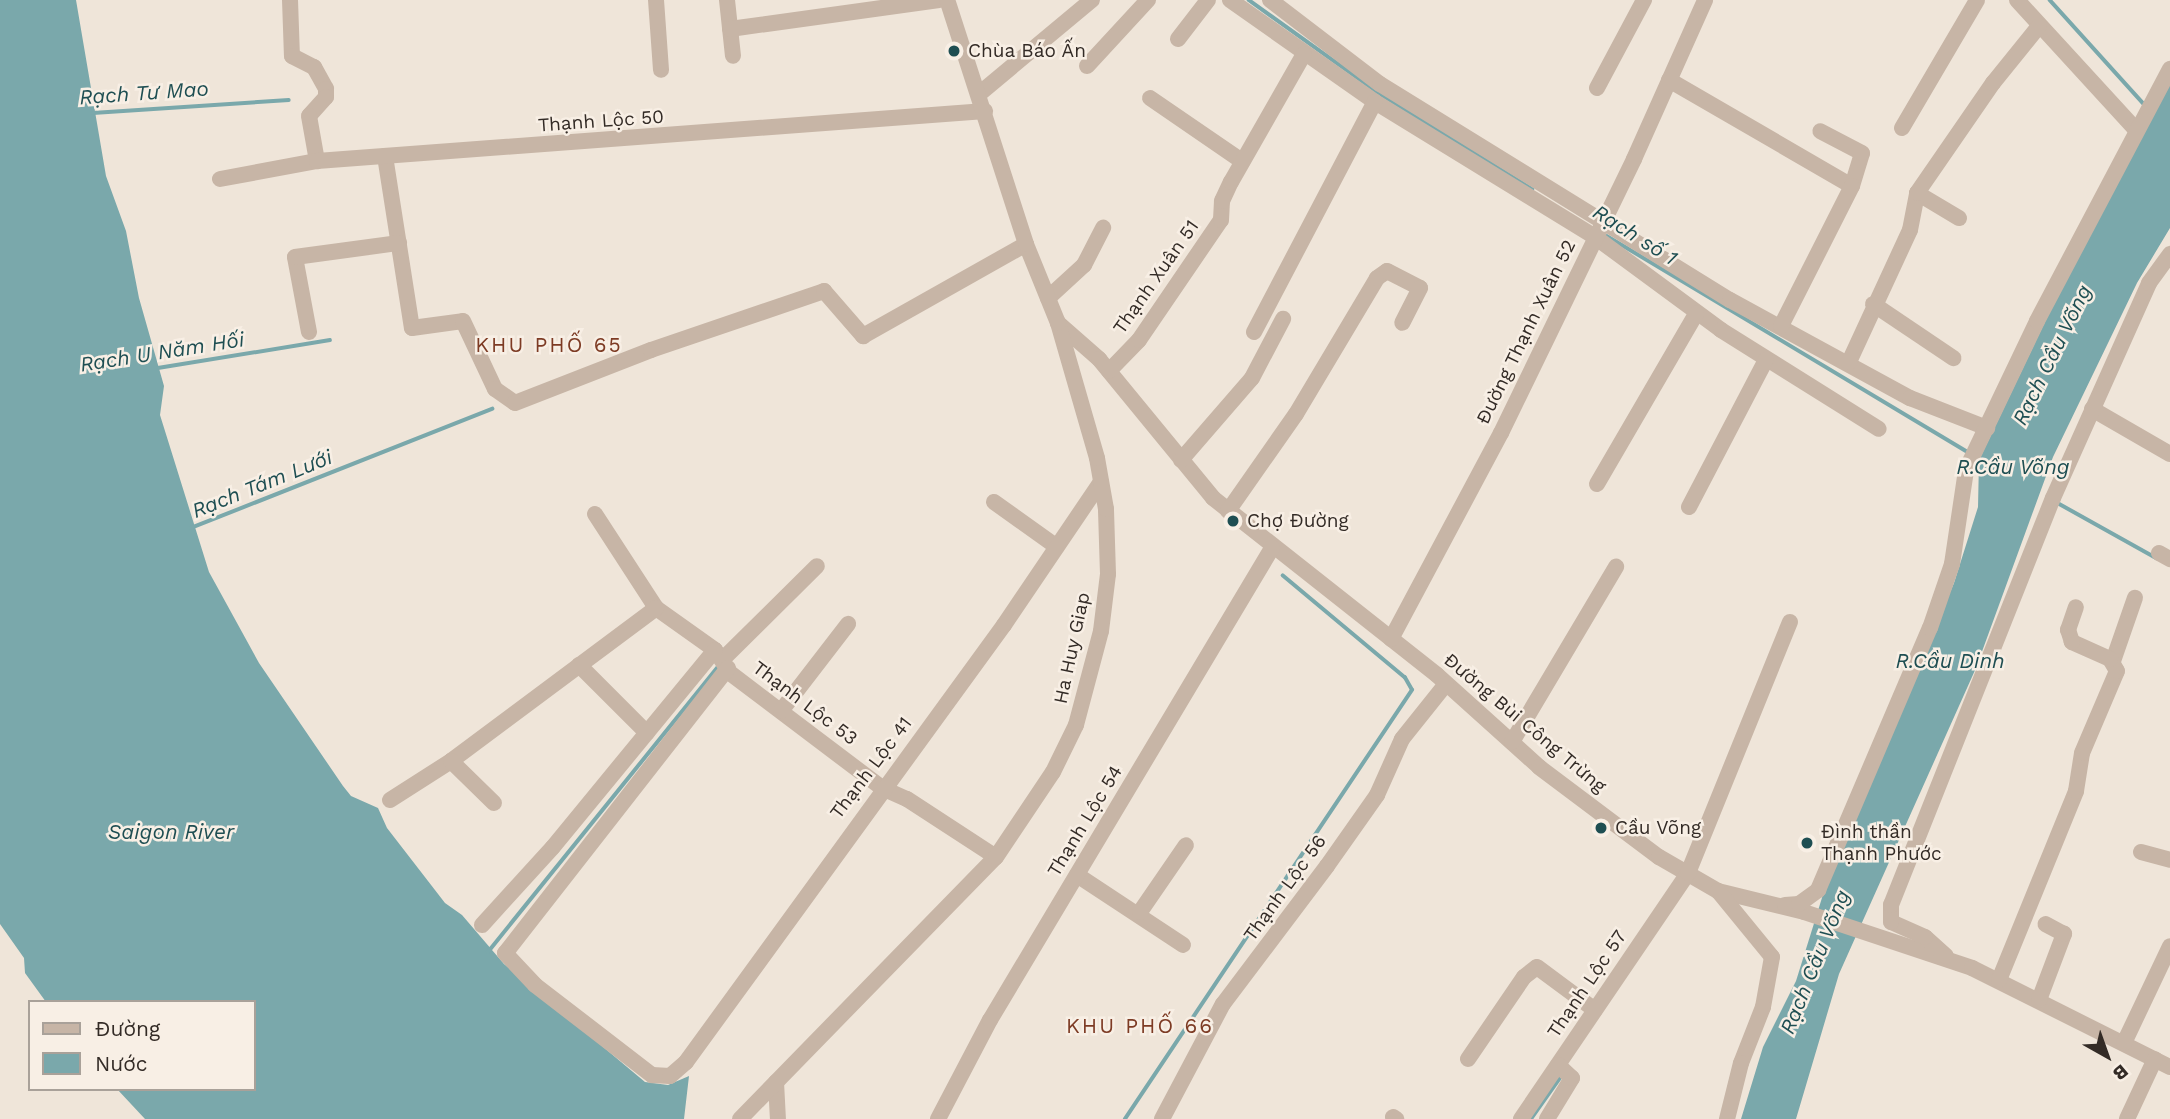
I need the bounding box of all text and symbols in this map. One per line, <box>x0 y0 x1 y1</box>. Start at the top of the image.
place label: Chùa Báo Ấn <box>968 40 1087 62</box>
marker: Chùa Báo Ấn <box>946 43 962 59</box>
water label: Rạch Tư Mao <box>78 76 210 110</box>
street label: Thạnh Lộc 50 <box>537 105 665 137</box>
water label: Rạch số 1 <box>1588 199 1682 271</box>
street label: Thạnh Xuân 51 <box>1108 216 1204 338</box>
street label: Đường Thạnh Xuân 52 <box>1471 236 1581 428</box>
water label: Rạch Cầu Võng <box>2007 280 2097 430</box>
water label: Rạch U Năm Hối <box>78 327 246 377</box>
district label: KHU PHỐ 65 <box>477 332 621 358</box>
water label: Rạch Tám Lưới <box>188 444 336 524</box>
water label: R.Cầu Võng <box>1956 454 2070 480</box>
place label: Chợ Đường <box>1247 510 1349 532</box>
marker: Chợ Đường <box>1225 513 1241 529</box>
street label: Ha Huy Giap <box>1049 590 1095 706</box>
street label: Đường Bùi Công Trừng <box>1439 648 1611 798</box>
water label: R.Cầu Dinh <box>1895 648 2005 674</box>
street label: Thạnh Lộc 53 <box>748 656 862 750</box>
street label: Thạnh Lộc 41 <box>825 712 917 824</box>
street label: Thạnh Lộc 54 <box>1043 761 1127 881</box>
place label: Cầu Võng <box>1615 817 1702 839</box>
water label: Saigon River <box>108 819 234 845</box>
marker: Cầu Võng <box>1593 820 1609 836</box>
place label: Đình thần Thạnh Phước <box>1821 821 1942 865</box>
street label: Thạnh Lộc 56 <box>1239 830 1331 946</box>
marker: Đình thần Thạnh Phước <box>1799 835 1815 851</box>
water label: Rạch Cầu Võng <box>1775 886 1855 1038</box>
street label: Thạnh Lộc 57 <box>1543 926 1631 1042</box>
legend <box>28 1000 256 1091</box>
district label: KHU PHỐ 66 <box>1067 1013 1213 1039</box>
text: Đường <box>95 1016 160 1041</box>
north arrow <box>2072 1021 2142 1091</box>
text: Nước <box>95 1051 148 1076</box>
text: B <box>2108 1059 2133 1085</box>

